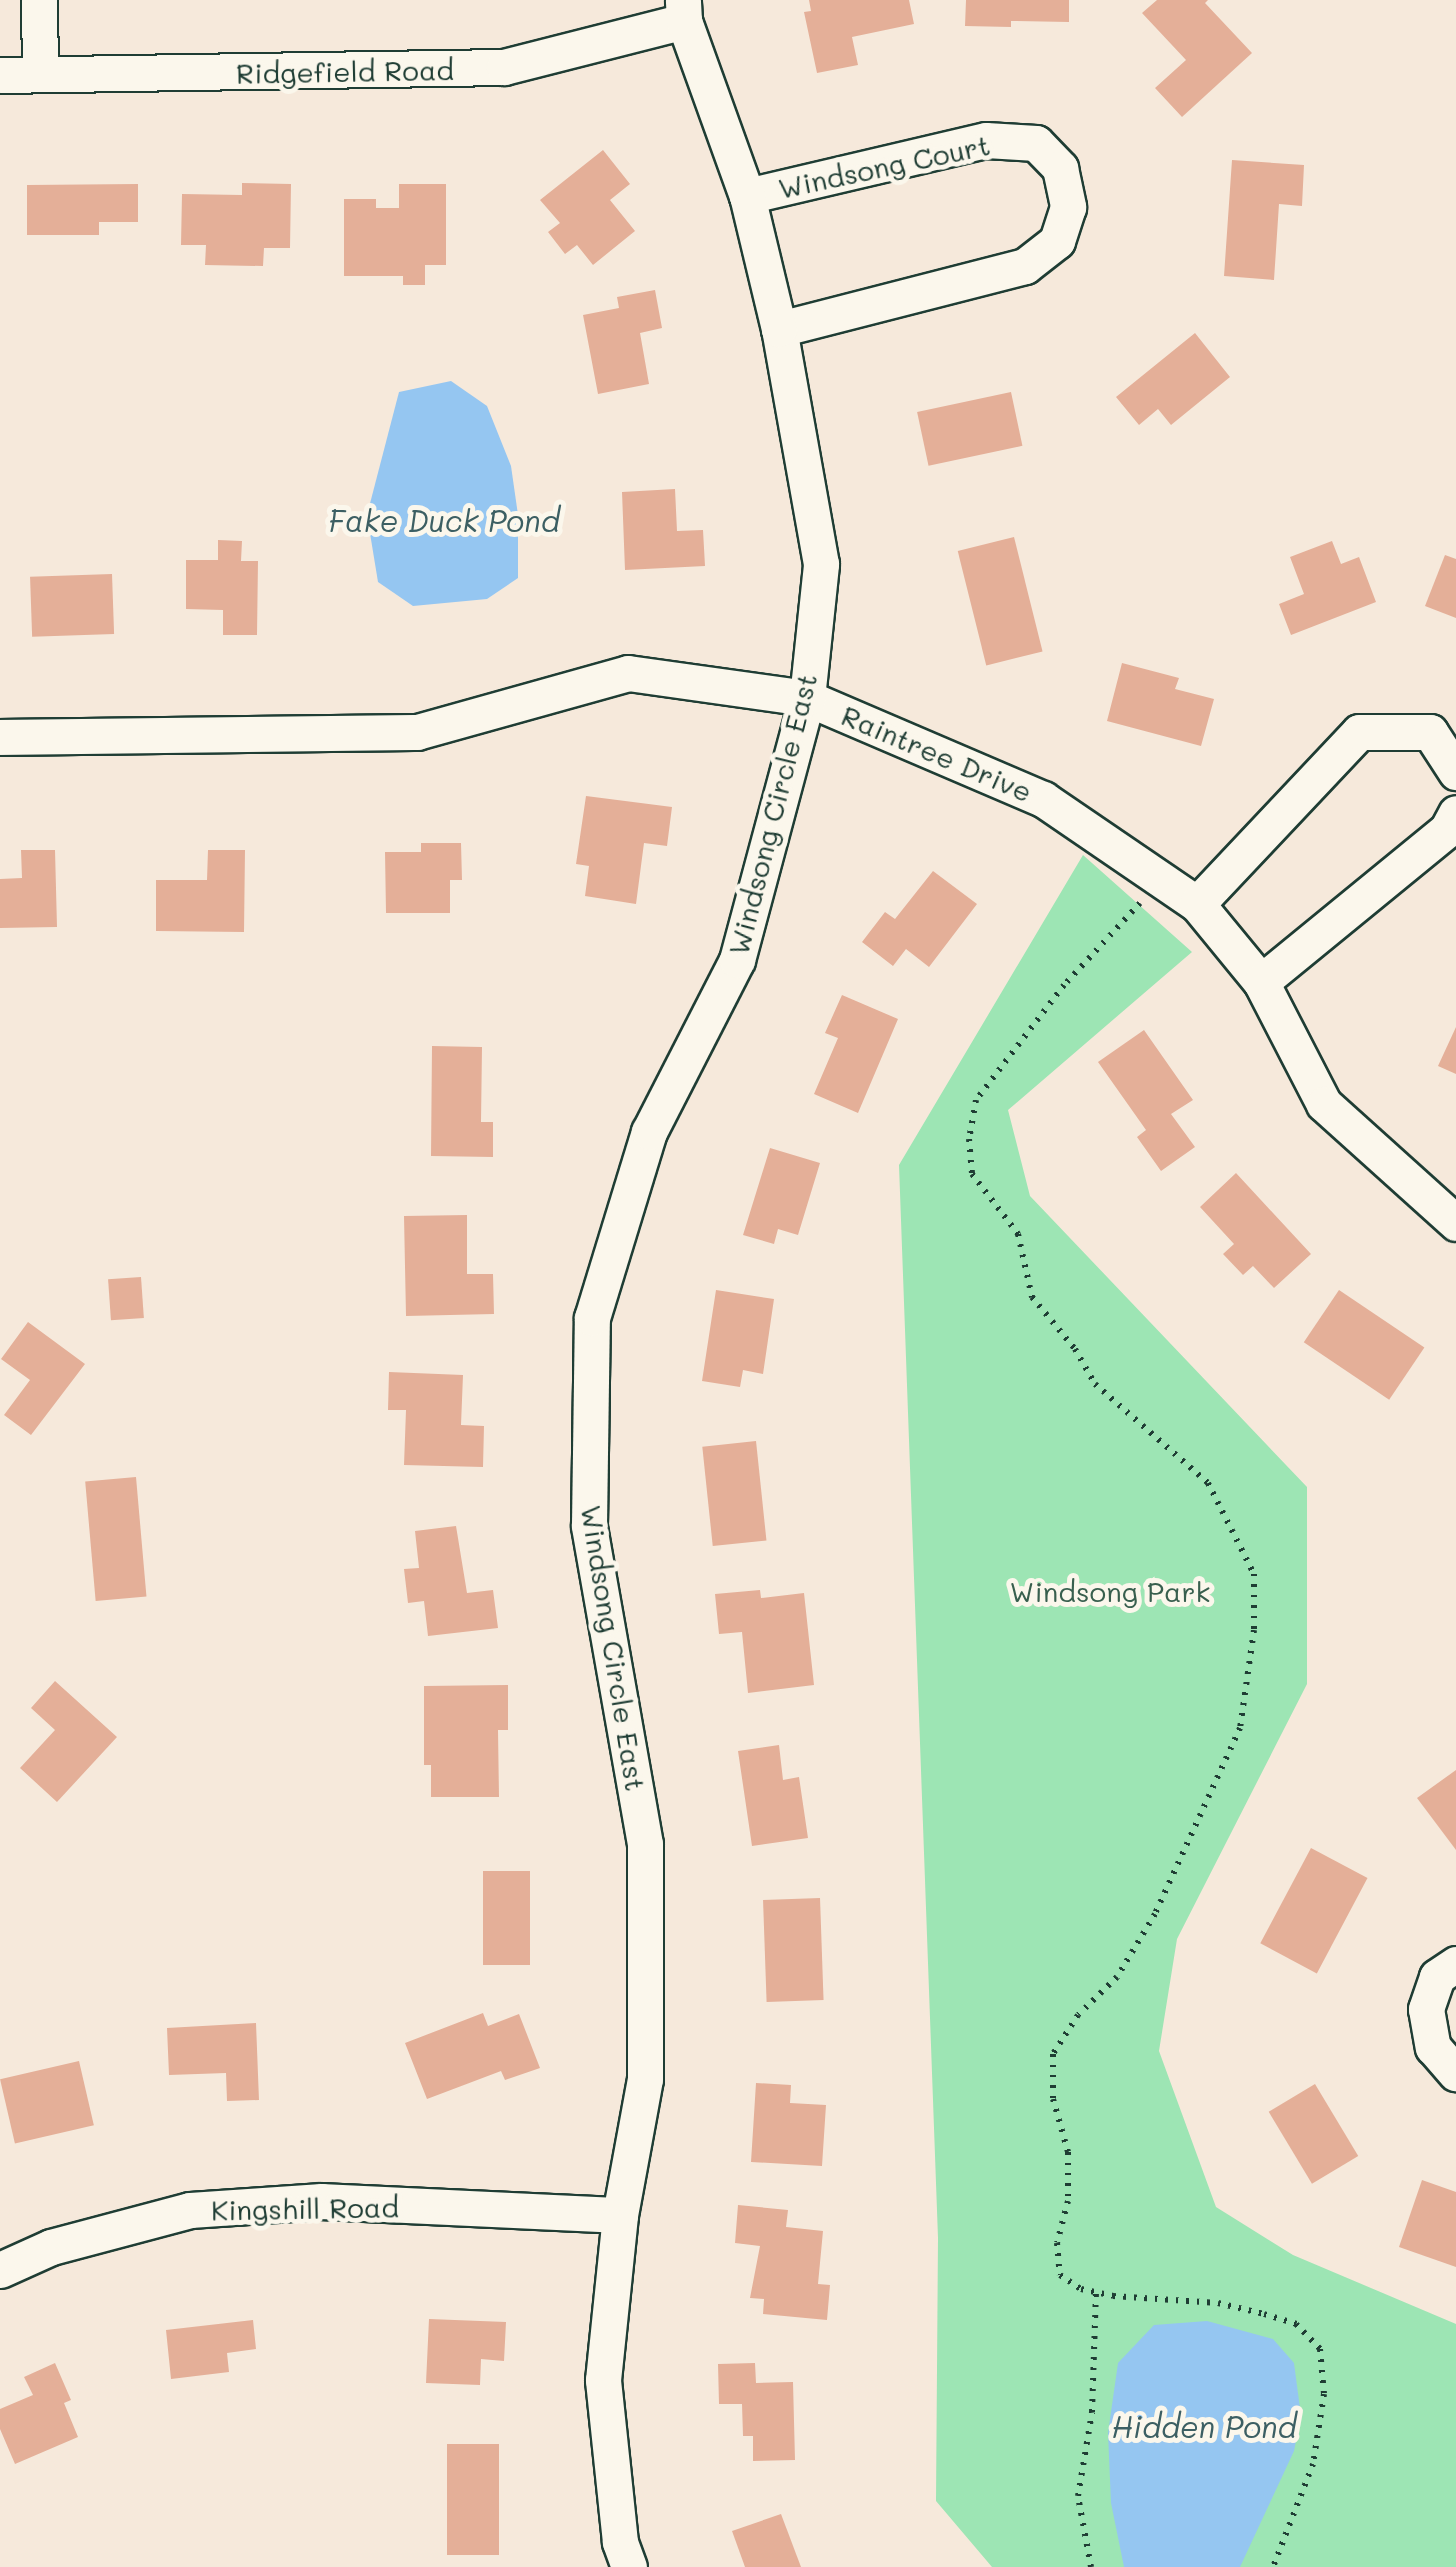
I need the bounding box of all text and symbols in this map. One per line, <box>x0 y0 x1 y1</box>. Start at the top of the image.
street label: Ridgefield Road <box>236 52 454 90</box>
street label: Windsong Court <box>775 127 993 205</box>
water label: Fake Duck Pond <box>328 502 560 538</box>
street label: Windsong Circle East <box>721 670 823 958</box>
street label: Raintree Drive <box>837 698 1037 808</box>
street label: Windsong Circle East <box>575 1503 653 1793</box>
park label: Windsong Park <box>1010 1574 1210 1608</box>
street label: Kingshill Road <box>211 2190 399 2226</box>
water label: Hidden Pond <box>1111 2408 1297 2444</box>

